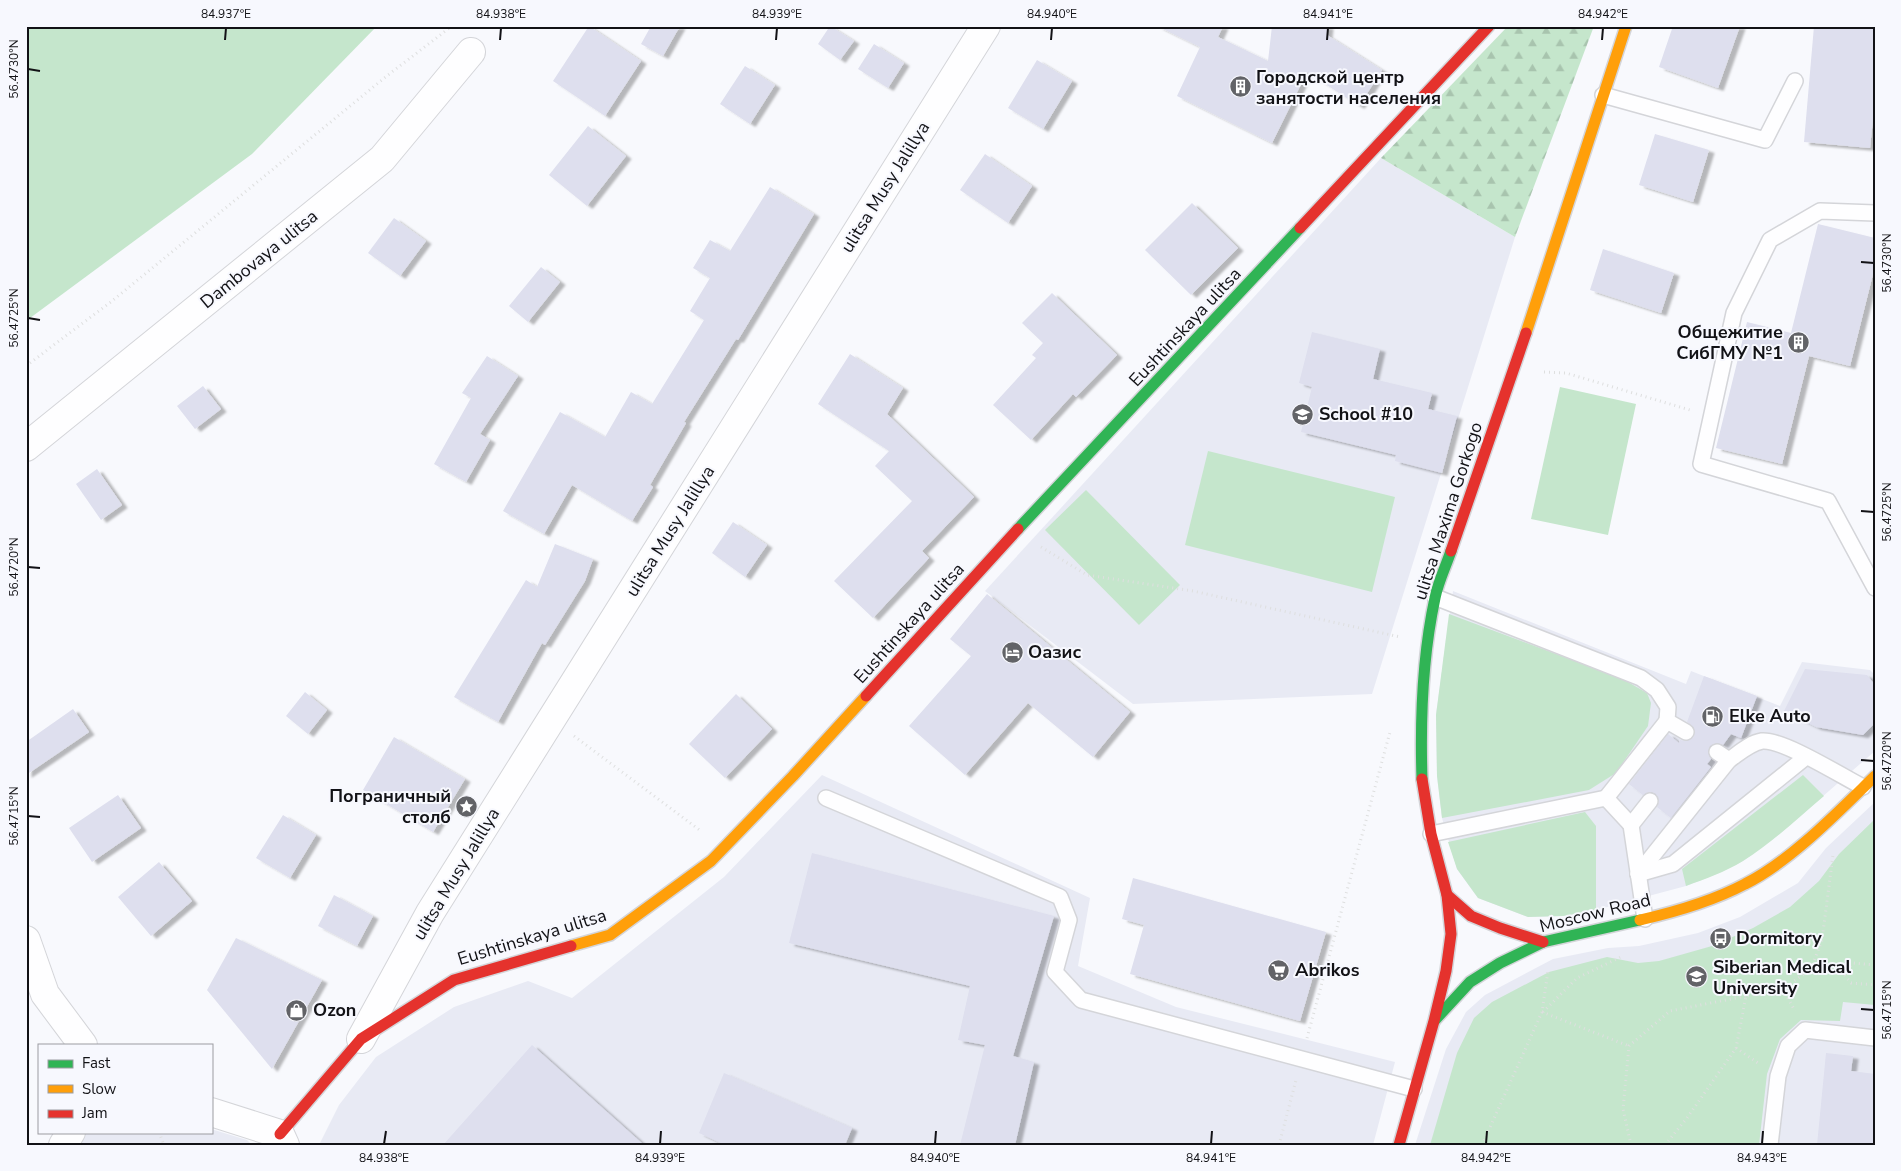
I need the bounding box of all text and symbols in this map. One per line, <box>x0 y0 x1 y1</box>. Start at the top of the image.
text: 84.937°E <box>201 6 251 22</box>
text: 84.938°E <box>476 6 526 22</box>
text: 84.939°E <box>752 6 802 22</box>
text: 84.940°E <box>1027 6 1077 22</box>
text: 84.941°E <box>1303 6 1353 22</box>
text: 84.942°E <box>1578 6 1628 22</box>
text: 56.4730°N <box>6 39 22 99</box>
place label: Городской центр занятости населения <box>1256 65 1441 110</box>
building icon: Городской центр занятости населения <box>1228 75 1252 99</box>
street label: ulitsa Musy Jalillya <box>835 117 935 257</box>
street label: Dambovaya ulitsa <box>195 204 323 314</box>
text: 56.4730°N <box>1879 233 1895 293</box>
street label: Eushtinskaya ulitsa <box>1124 262 1246 392</box>
text: 56.4725°N <box>6 288 22 348</box>
place label: Общежитие СибГМУ №1 <box>1676 320 1783 365</box>
building icon: Общежитие СибГМУ №1 <box>1787 330 1811 354</box>
school or university icon: School #10 <box>1291 402 1315 426</box>
place label: School #10 <box>1319 402 1413 426</box>
street label: ulitsa Maxima Gorkogo <box>1408 419 1488 603</box>
street label: ulitsa Musy Jalillya <box>620 461 720 601</box>
text: 56.4725°N <box>1879 482 1895 542</box>
text: 56.4720°N <box>6 537 22 597</box>
street label: Eushtinskaya ulitsa <box>848 558 970 688</box>
hotel icon: Оазис <box>1000 640 1024 664</box>
place label: Оазис <box>1028 640 1081 664</box>
fuel station icon: Elke Auto <box>1701 704 1725 728</box>
place label: Elke Auto <box>1729 704 1811 728</box>
text: 56.4720°N <box>1879 731 1895 791</box>
place label: Пограничный столб <box>329 784 451 829</box>
text: 56.4715°N <box>6 786 22 846</box>
place icon: Пограничный столб <box>455 794 479 818</box>
street label: ulitsa Musy Jalillya <box>407 803 505 945</box>
street label: Moscow Road <box>1537 888 1653 938</box>
street label: Eushtinskaya ulitsa <box>455 903 609 971</box>
bus stop icon: Dormitory <box>1708 926 1732 950</box>
place label: Dormitory <box>1736 926 1822 950</box>
place label: Siberian Medical University <box>1713 955 1851 1000</box>
supermarket icon: Abrikos <box>1267 958 1291 982</box>
place label: Abrikos <box>1295 958 1360 982</box>
school or university icon: Siberian Medical University <box>1685 965 1709 989</box>
text: 56.4715°N <box>1879 980 1895 1040</box>
shop icon: Ozon <box>285 998 309 1022</box>
place label: Ozon <box>313 998 356 1022</box>
legend <box>38 1044 212 1134</box>
text: Fast <box>82 1053 111 1073</box>
text: Slow <box>82 1079 117 1099</box>
text: Jam <box>81 1103 108 1123</box>
text: 84.938°E <box>359 1150 409 1166</box>
text: 84.939°E <box>635 1150 685 1166</box>
text: 84.940°E <box>910 1150 960 1166</box>
text: 84.941°E <box>1186 1150 1236 1166</box>
text: 84.942°E <box>1461 1150 1511 1166</box>
text: 84.943°E <box>1737 1150 1787 1166</box>

